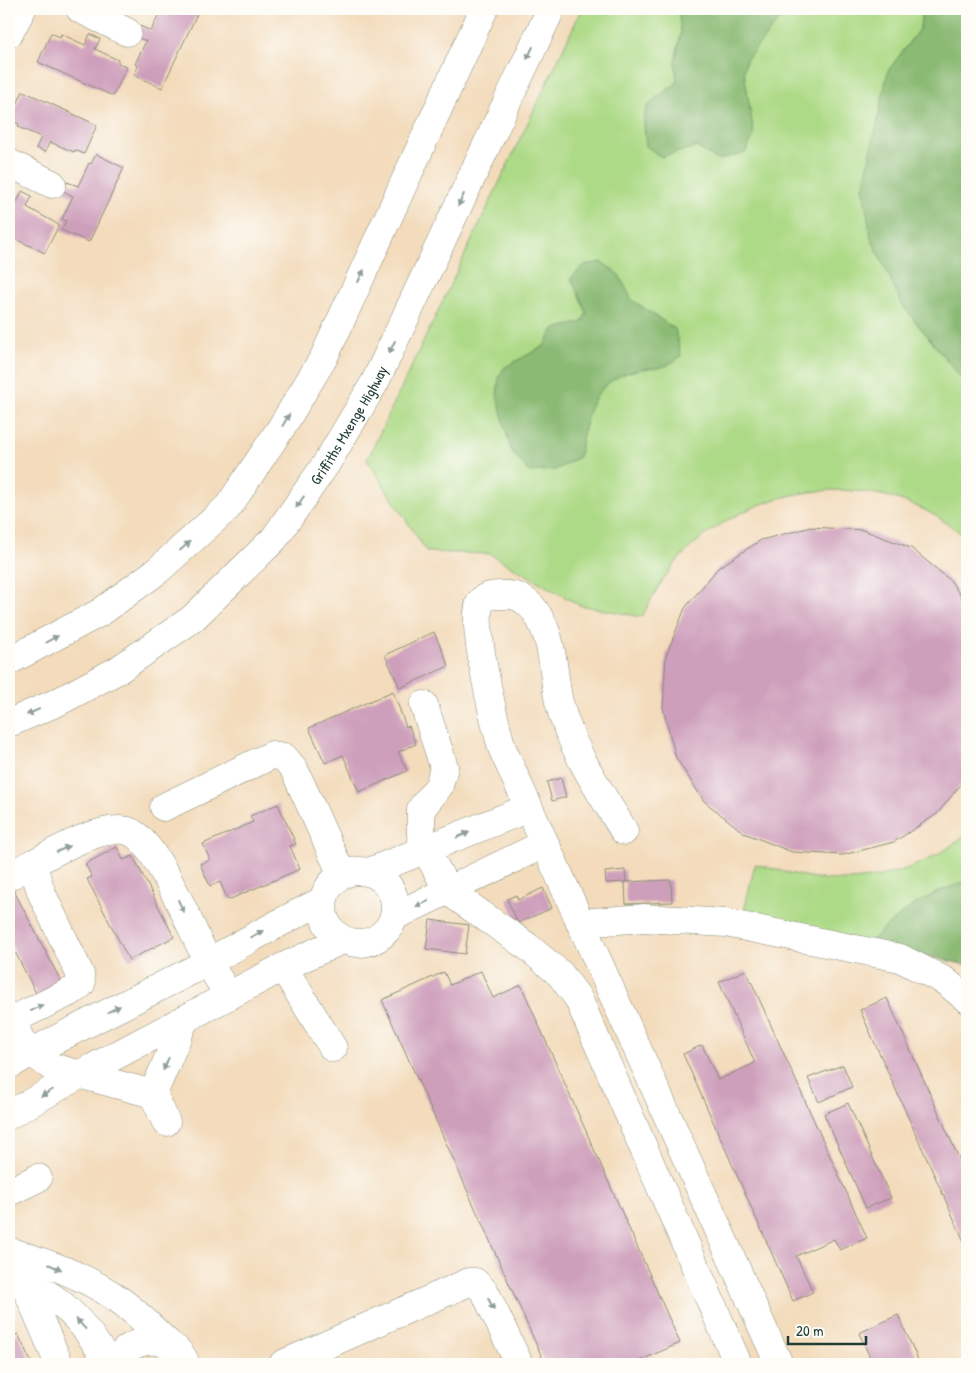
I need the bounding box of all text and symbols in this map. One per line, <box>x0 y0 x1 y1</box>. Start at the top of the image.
one-way arrow <box>526 46 534 60</box>
one-way arrow <box>457 193 465 207</box>
one-way arrow <box>357 269 365 283</box>
one-way arrow <box>387 340 395 354</box>
street label: Griffiths Mxenge Highway <box>304 362 392 489</box>
one-way arrow <box>281 414 290 427</box>
one-way arrow <box>295 495 305 508</box>
one-way arrow <box>178 540 190 552</box>
one-way arrow <box>45 635 60 643</box>
one-way arrow <box>26 709 40 717</box>
one-way arrow <box>456 830 470 838</box>
one-way arrow <box>56 845 70 853</box>
one-way arrow <box>177 899 185 913</box>
one-way arrow <box>415 900 429 908</box>
one-way arrow <box>251 929 264 938</box>
one-way arrow <box>30 1004 44 1012</box>
one-way arrow <box>106 1005 121 1013</box>
one-way arrow <box>162 1057 170 1071</box>
one-way arrow <box>40 1089 53 1098</box>
one-way arrow <box>48 1263 62 1271</box>
one-way arrow <box>487 1297 495 1311</box>
scale bar <box>788 1313 866 1345</box>
one-way arrow <box>76 1317 87 1330</box>
text: 20 m <box>796 1320 823 1341</box>

